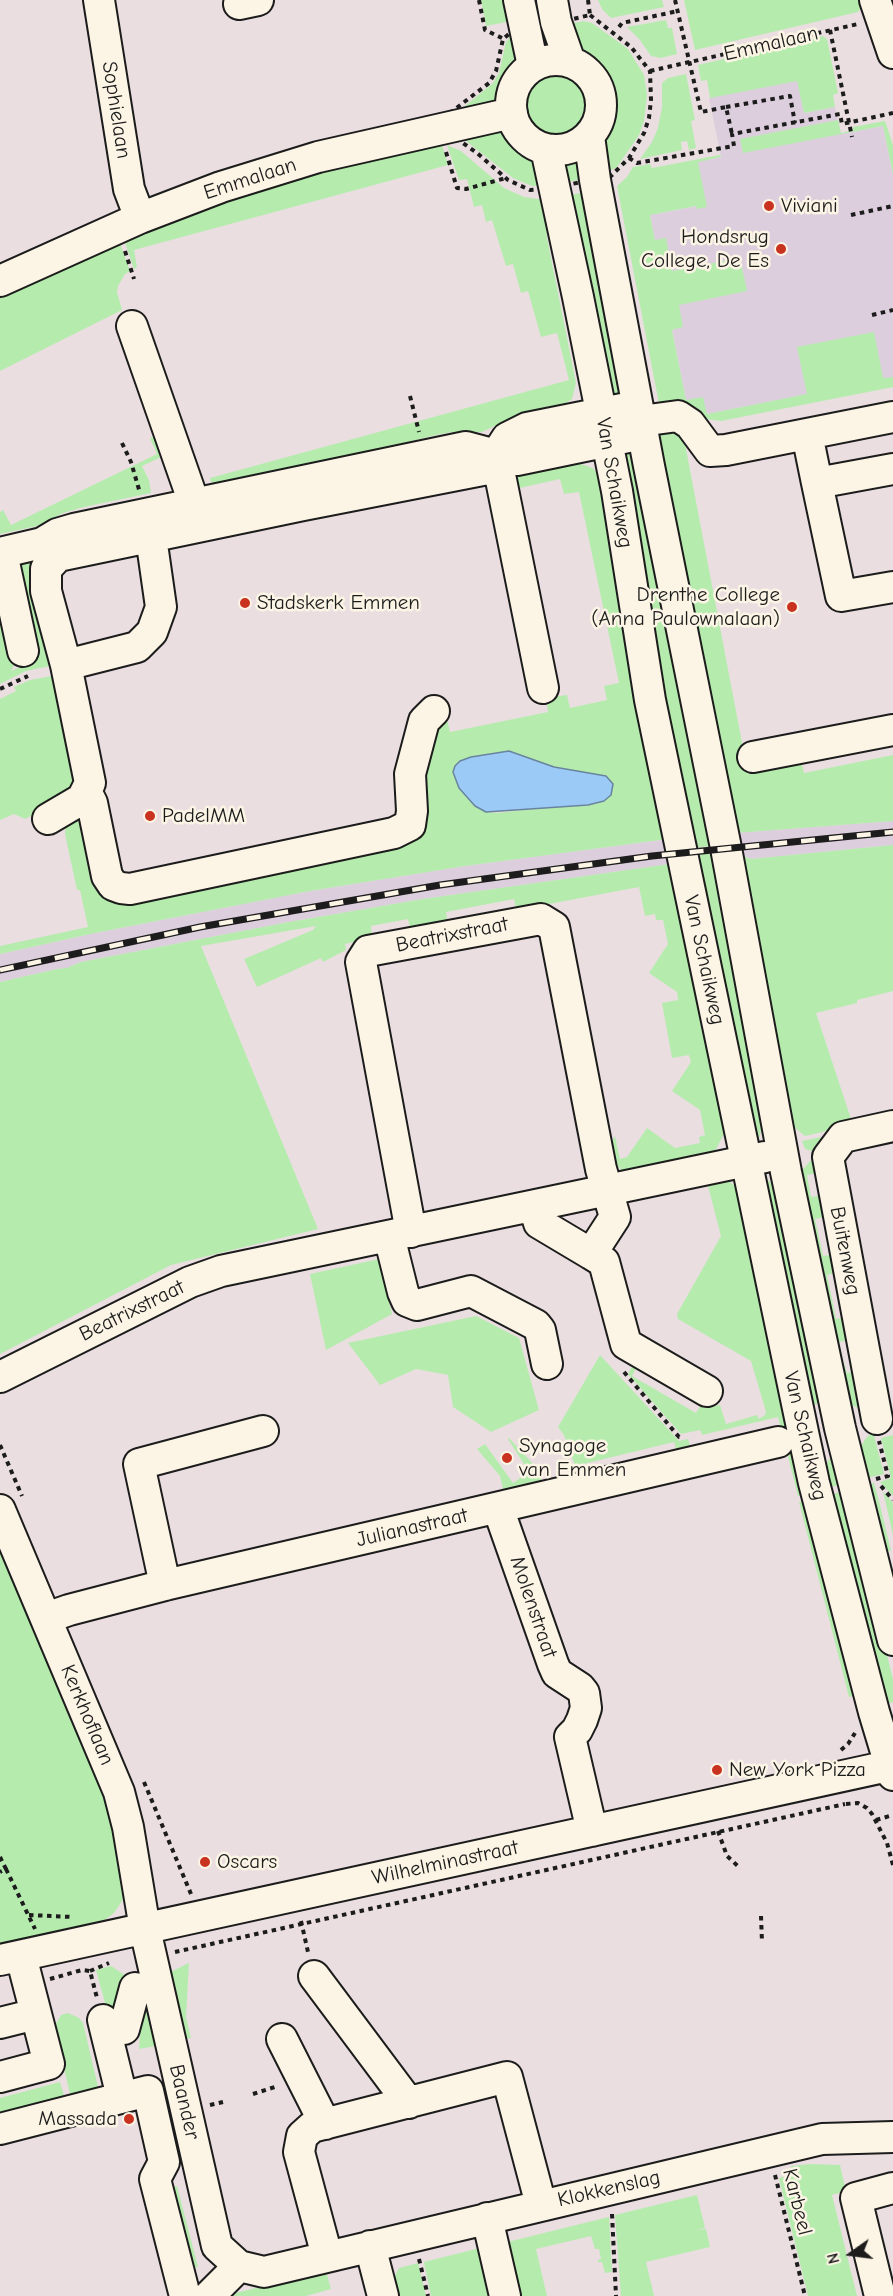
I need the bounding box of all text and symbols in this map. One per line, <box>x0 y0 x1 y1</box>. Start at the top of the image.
street label: Emmalaan <box>721 21 821 67</box>
street label: Sophielaan <box>96 59 136 161</box>
street label: Emmalaan <box>200 152 300 206</box>
place label: Viviani <box>781 193 838 219</box>
marker: Viviani <box>762 199 776 213</box>
place label: Hondsrug College, De Es <box>641 224 769 274</box>
marker: Hondsrug College, De Es <box>774 242 788 256</box>
street label: Van Schaikweg <box>590 416 638 550</box>
place label: Drenthe College (Anna Paulownalaan) <box>591 582 780 632</box>
place label: Stadskerk Emmen <box>257 590 420 616</box>
marker: Stadskerk Emmen <box>238 596 252 610</box>
marker: Drenthe College (Anna Paulownalaan) <box>785 600 799 614</box>
place label: PadelMM <box>162 803 245 829</box>
marker: PadelMM <box>143 809 157 823</box>
street label: Van Schaikweg <box>678 893 730 1027</box>
street label: Beatrixstraat <box>394 912 510 958</box>
street label: Buitenweg <box>824 1204 866 1298</box>
street label: Beatrixstraat <box>75 1275 189 1347</box>
street label: Van Schaikweg <box>778 1369 832 1503</box>
place label: Synagoge van Emmen <box>519 1433 626 1483</box>
marker: Synagoge van Emmen <box>500 1451 514 1465</box>
street label: Julianastraat <box>354 1503 470 1553</box>
street label: Molenstraat <box>504 1553 562 1661</box>
street label: Kerkhoflaan <box>55 1661 119 1769</box>
place label: New York Pizza <box>729 1757 866 1783</box>
marker: New York Pizza <box>710 1763 724 1777</box>
street label: Wilhelminastraat <box>370 1835 520 1891</box>
place label: Oscars <box>217 1849 277 1875</box>
marker: Oscars <box>198 1855 212 1869</box>
street label: Baander <box>163 2062 205 2142</box>
place label: Massada <box>38 2106 117 2132</box>
marker: Massada <box>122 2112 136 2126</box>
street label: Klokkenslag <box>555 2165 663 2213</box>
street label: Karbeel <box>777 2166 817 2238</box>
north arrow <box>821 2224 881 2284</box>
text: N <box>824 2251 844 2266</box>

